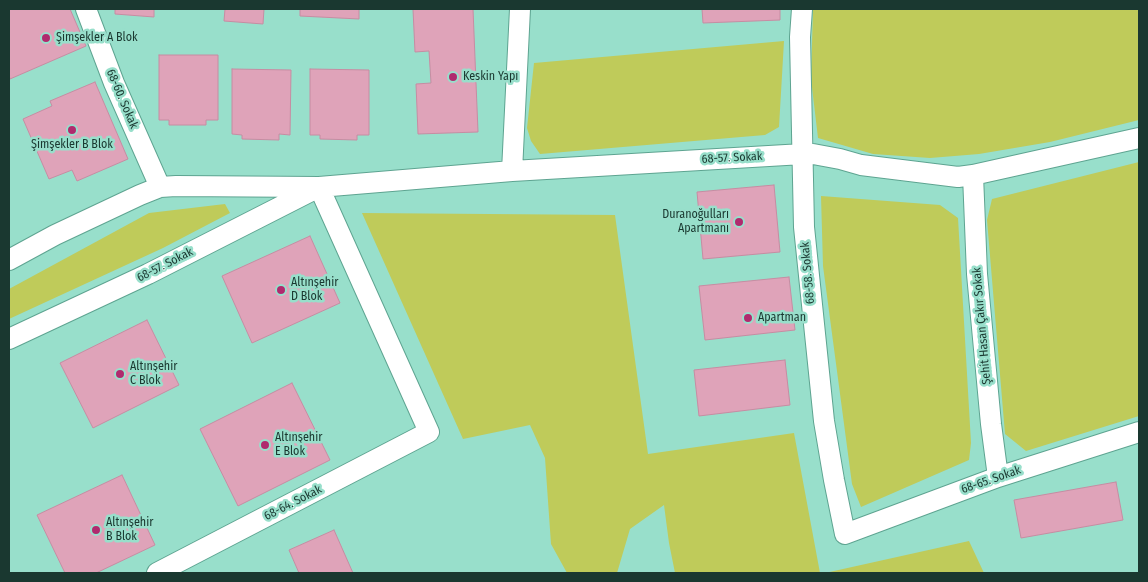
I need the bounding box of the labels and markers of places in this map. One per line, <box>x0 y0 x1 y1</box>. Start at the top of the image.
place label: Şimşekler A Blok <box>56 31 138 45</box>
marker: Şimşekler A Blok <box>40 32 52 44</box>
place label: Keskin Yapı <box>463 70 518 84</box>
marker: Keskin Yapı <box>447 71 459 83</box>
marker: Şimşekler B Blok <box>66 124 78 136</box>
place label: Şimşekler B Blok <box>31 138 113 152</box>
place label: Duranoğulları Apartmanı <box>662 208 729 236</box>
marker: Duranoğulları Apartmanı <box>733 216 745 228</box>
place label: Altınşehir D Blok <box>291 276 338 304</box>
marker: Altınşehir D Blok <box>275 284 287 296</box>
place label: Apartman <box>758 311 806 325</box>
marker: Apartman <box>742 312 754 324</box>
place label: Altınşehir C Blok <box>130 360 177 388</box>
marker: Altınşehir C Blok <box>114 368 126 380</box>
place label: Altınşehir E Blok <box>275 431 322 459</box>
marker: Altınşehir E Blok <box>259 439 271 451</box>
place label: Altınşehir B Blok <box>106 516 153 544</box>
marker: Altınşehir B Blok <box>90 524 102 536</box>

